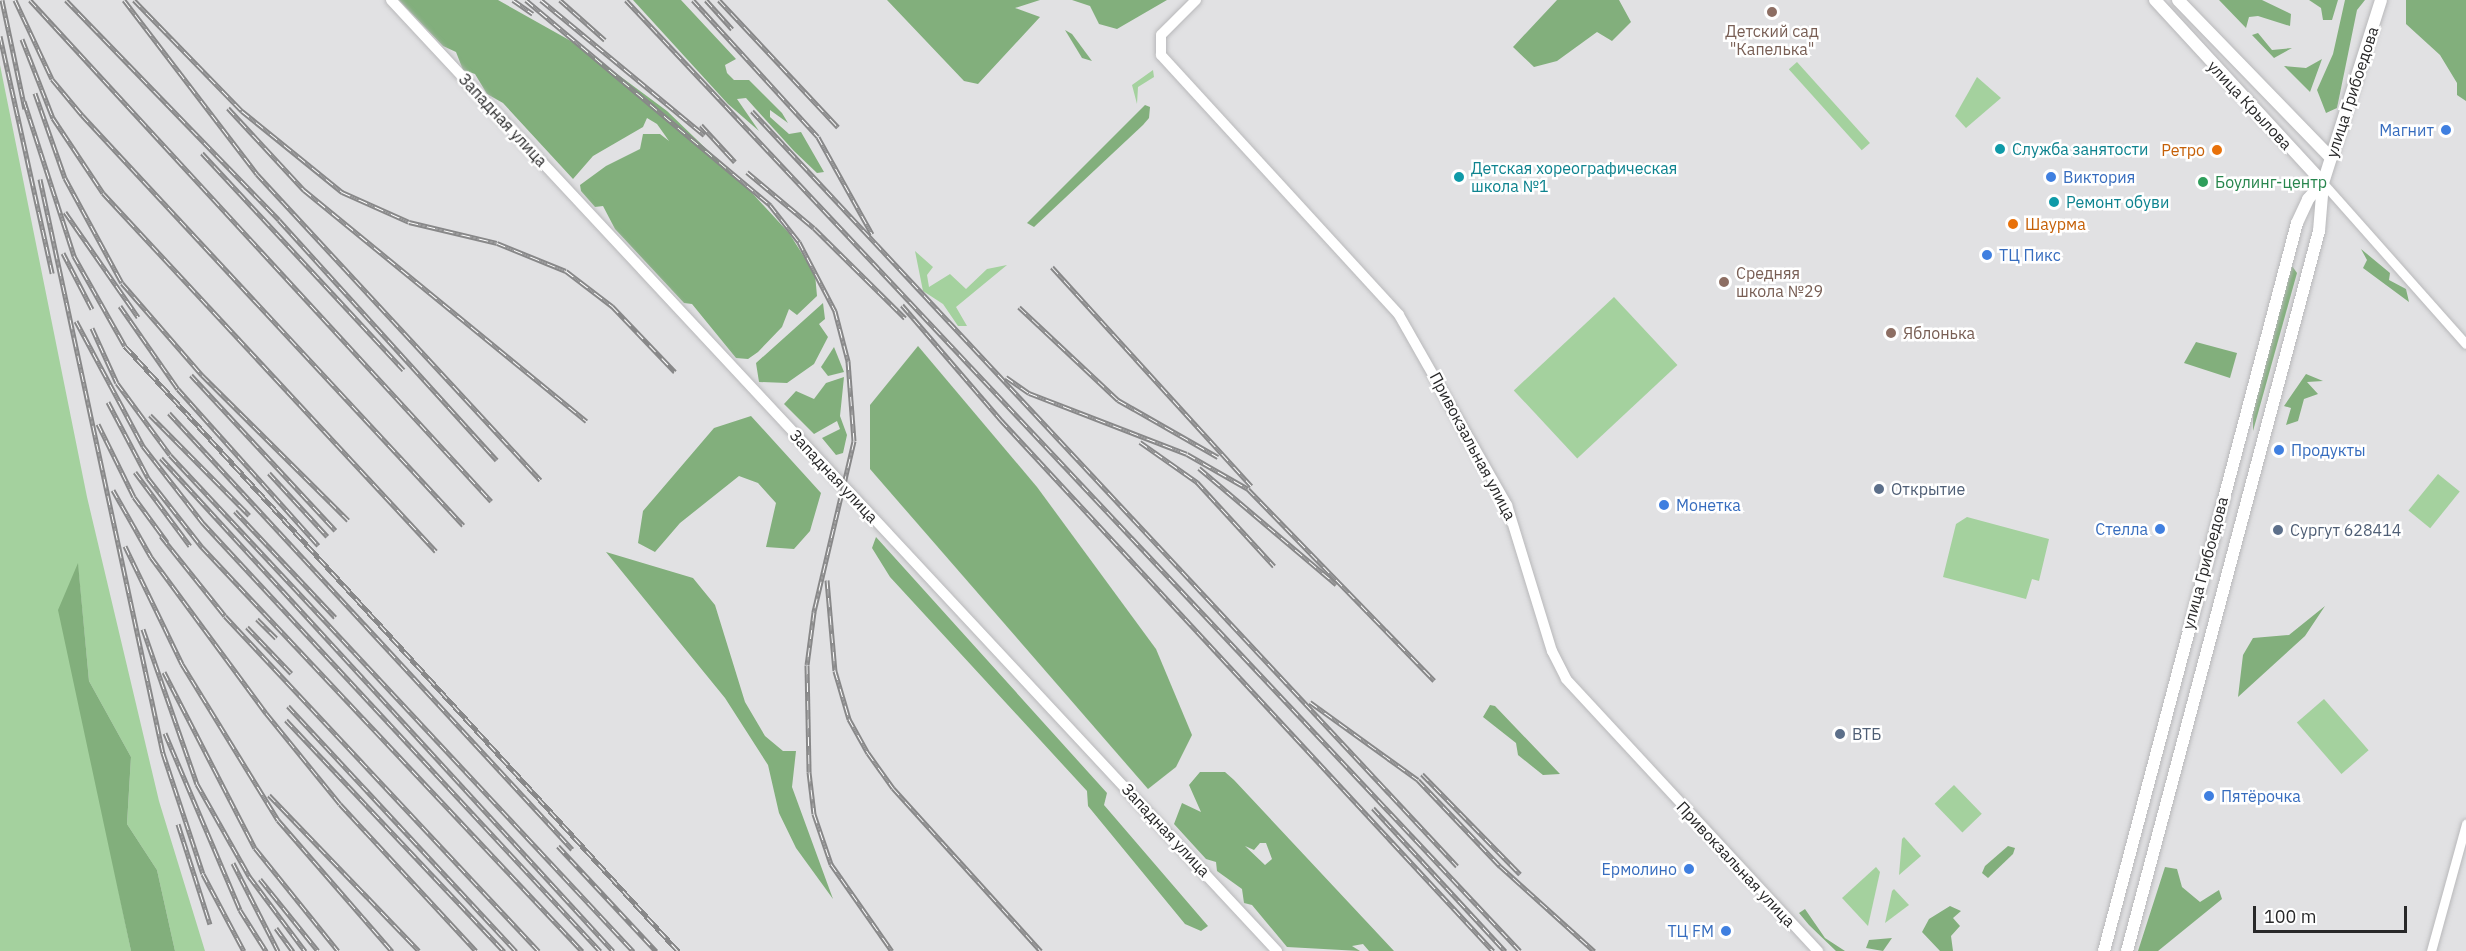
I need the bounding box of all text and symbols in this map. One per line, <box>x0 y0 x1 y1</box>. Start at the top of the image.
marker: Детский сад "Капелька" <box>1765 5 1779 19</box>
place label: Детский сад "Капелька" <box>1725 21 1819 59</box>
street label: улица Грибоедова <box>2322 24 2382 160</box>
street label: улица Крылова <box>2204 56 2296 154</box>
street label: Западная улица <box>455 69 551 171</box>
place label: Магнит <box>2379 120 2434 140</box>
marker: Магнит <box>2439 123 2453 137</box>
place label: Служба занятости <box>2012 139 2148 159</box>
place label: Ретро <box>2161 140 2205 160</box>
marker: Служба занятости <box>1993 142 2007 156</box>
marker: Ретро <box>2210 143 2224 157</box>
place label: Детская хореографическая школа №1 <box>1471 158 1677 196</box>
place label: Виктория <box>2063 167 2135 187</box>
marker: Детская хореографическая школа №1 <box>1452 170 1466 184</box>
marker: Виктория <box>2044 170 2058 184</box>
place label: Боулинг-центр <box>2215 172 2327 192</box>
marker: Боулинг-центр <box>2196 175 2210 189</box>
place label: Ремонт обуви <box>2066 192 2169 212</box>
marker: Ремонт обуви <box>2047 195 2061 209</box>
place label: Шаурма <box>2025 214 2086 234</box>
marker: Шаурма <box>2006 217 2020 231</box>
place label: ТЦ Пикс <box>1999 245 2061 265</box>
marker: ТЦ Пикс <box>1980 248 1994 262</box>
place label: Средняя школа №29 <box>1736 263 1823 301</box>
marker: Средняя школа №29 <box>1717 275 1731 289</box>
place label: Яблонька <box>1903 323 1975 343</box>
marker: Яблонька <box>1884 326 1898 340</box>
street label: Привокзальная улица <box>1426 369 1520 523</box>
street label: Западная улица <box>786 425 882 527</box>
place label: Продукты <box>2291 440 2366 460</box>
marker: Продукты <box>2272 443 2286 457</box>
place label: Открытие <box>1891 479 1965 499</box>
marker: Открытие <box>1872 482 1886 496</box>
place label: Монетка <box>1676 495 1741 515</box>
street label: улица Грибоедова <box>2178 495 2232 631</box>
marker: Монетка <box>1657 498 1671 512</box>
place label: Стелла <box>2095 519 2148 539</box>
place label: Сургут 628414 <box>2290 520 2401 540</box>
marker: Стелла <box>2153 522 2167 536</box>
marker: Сургут 628414 <box>2271 523 2285 537</box>
place label: ВТБ <box>1852 724 1881 744</box>
marker: ВТБ <box>1833 727 1847 741</box>
street label: Западная улица <box>1118 779 1214 881</box>
place label: Пятёрочка <box>2221 786 2301 806</box>
marker: Пятёрочка <box>2202 789 2216 803</box>
street label: Привокзальная улица <box>1673 797 1799 931</box>
place label: Ермолино <box>1602 859 1677 879</box>
marker: Ермолино <box>1682 862 1696 876</box>
scale bar <box>2256 894 2410 932</box>
text: 100 m <box>2264 905 2316 928</box>
place label: ТЦ FM <box>1667 921 1714 941</box>
marker: ТЦ FM <box>1719 924 1733 938</box>

